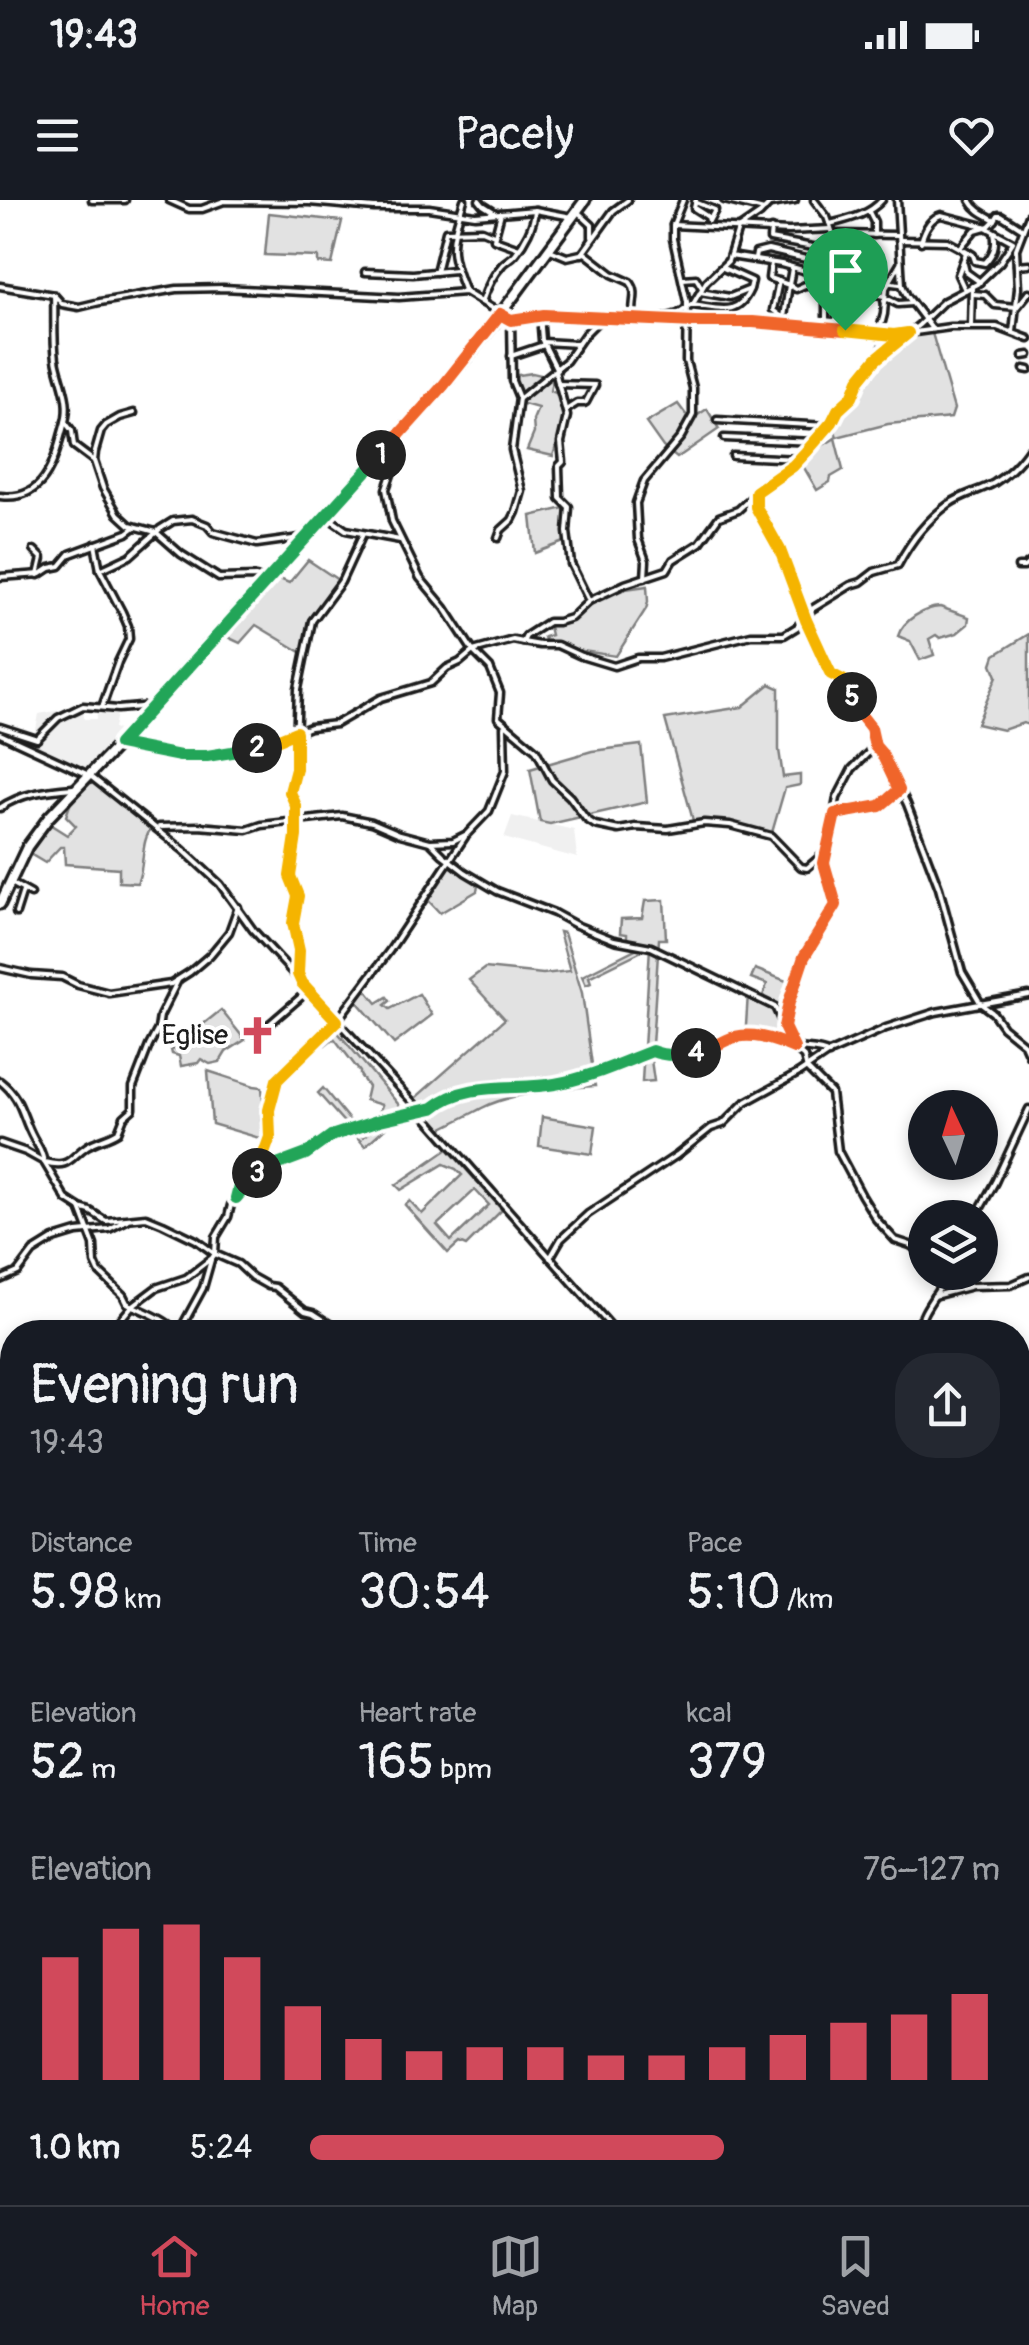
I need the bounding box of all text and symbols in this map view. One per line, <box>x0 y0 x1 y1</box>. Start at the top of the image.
text: 19:43 <box>50 11 138 59</box>
text: Pacely <box>455 107 574 163</box>
icon: menu <box>30 108 85 163</box>
icon: heart <box>944 108 999 163</box>
pin <box>803 228 888 331</box>
icon: arrive <box>818 243 873 298</box>
pin: 1 <box>356 430 406 480</box>
text: 1 <box>376 437 386 472</box>
pin: 5 <box>827 672 877 722</box>
text: 5 <box>844 679 860 714</box>
pin: 2 <box>232 723 282 773</box>
text: 2 <box>249 730 265 765</box>
church icon: Eglise <box>237 1014 279 1056</box>
place label: Eglise <box>161 1018 228 1053</box>
pin: 4 <box>671 1028 721 1078</box>
text: 4 <box>688 1035 704 1070</box>
north arrow <box>908 1090 998 1180</box>
map controls <box>908 1090 998 1290</box>
pin: 3 <box>232 1148 282 1198</box>
text: 3 <box>249 1155 265 1190</box>
button: layers <box>908 1200 998 1290</box>
text: Evening run <box>30 1351 299 1420</box>
button: share <box>895 1353 1000 1458</box>
text: 19:43 <box>30 1423 104 1463</box>
text: Distance <box>30 1526 132 1561</box>
text: Time <box>358 1526 417 1561</box>
text: Pace <box>687 1526 742 1561</box>
text: 5.98 <box>30 1561 119 1624</box>
text: 30:54 <box>358 1561 490 1624</box>
text: 5:10 <box>687 1561 781 1624</box>
text: km <box>119 1582 162 1617</box>
text: /km <box>781 1582 833 1617</box>
text: Elevation <box>30 1696 137 1731</box>
text: Heart rate <box>358 1696 476 1731</box>
text: kcal <box>687 1696 732 1731</box>
text: 52 <box>30 1731 85 1794</box>
text: 165 <box>358 1731 434 1794</box>
text: 379 <box>687 1731 767 1794</box>
text: m <box>85 1752 116 1787</box>
text: bpm <box>434 1752 492 1787</box>
text: Elevation <box>30 1850 152 1890</box>
text: 76–127 m <box>863 1850 1000 1890</box>
text: 1.0 km <box>30 2128 120 2168</box>
text: 5:24 <box>190 2128 252 2168</box>
tab: Home <box>139 2229 210 2324</box>
tab: Map <box>488 2229 543 2324</box>
tab: Saved <box>821 2229 890 2324</box>

